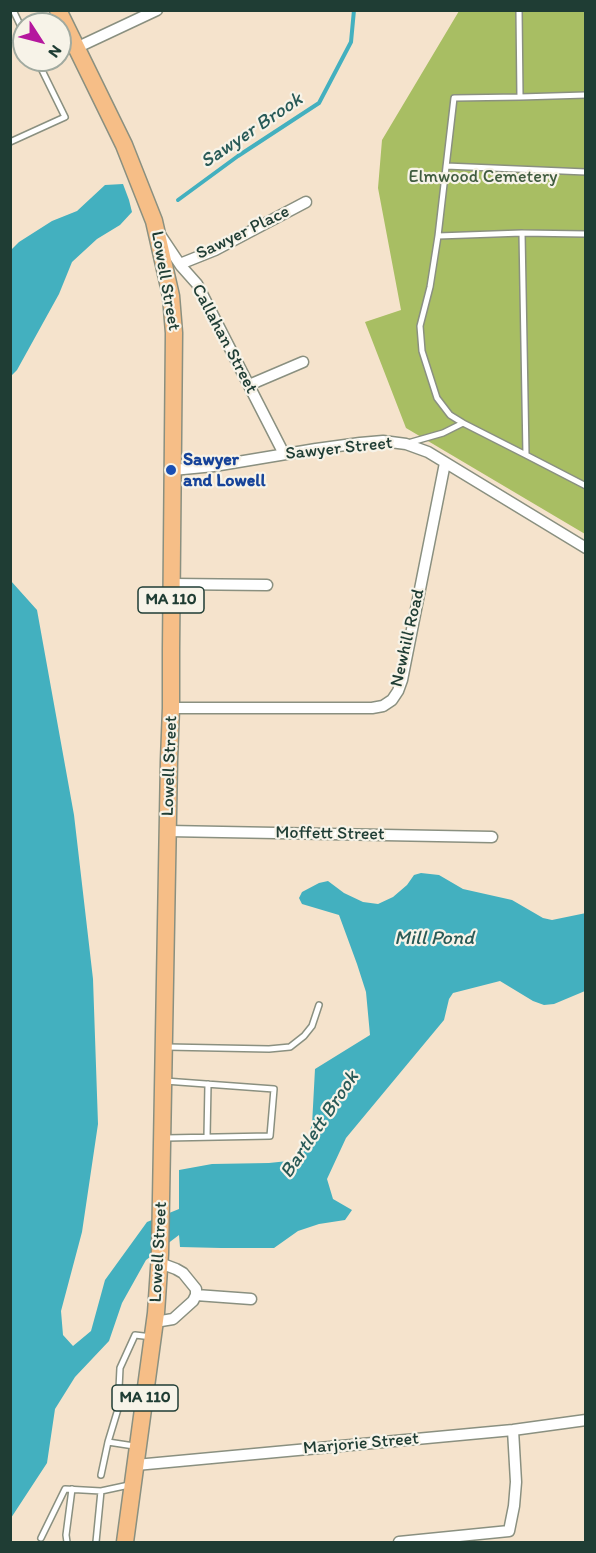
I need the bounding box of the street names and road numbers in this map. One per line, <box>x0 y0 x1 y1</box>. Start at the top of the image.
street label: Sawyer Place <box>193 201 293 265</box>
street label: Lowell Street <box>146 229 184 333</box>
street label: Callahan Street <box>186 281 262 397</box>
street label: Sawyer Street <box>284 433 394 465</box>
road number: MA 110 <box>138 587 204 613</box>
street label: Newhill Road <box>386 587 430 689</box>
street label: Lowell Street <box>157 715 183 817</box>
street label: Moffett Street <box>275 822 385 846</box>
street label: Lowell Street <box>146 1201 172 1303</box>
road number: MA 110 <box>112 1385 178 1411</box>
street label: Marjorie Street <box>302 1428 420 1460</box>

